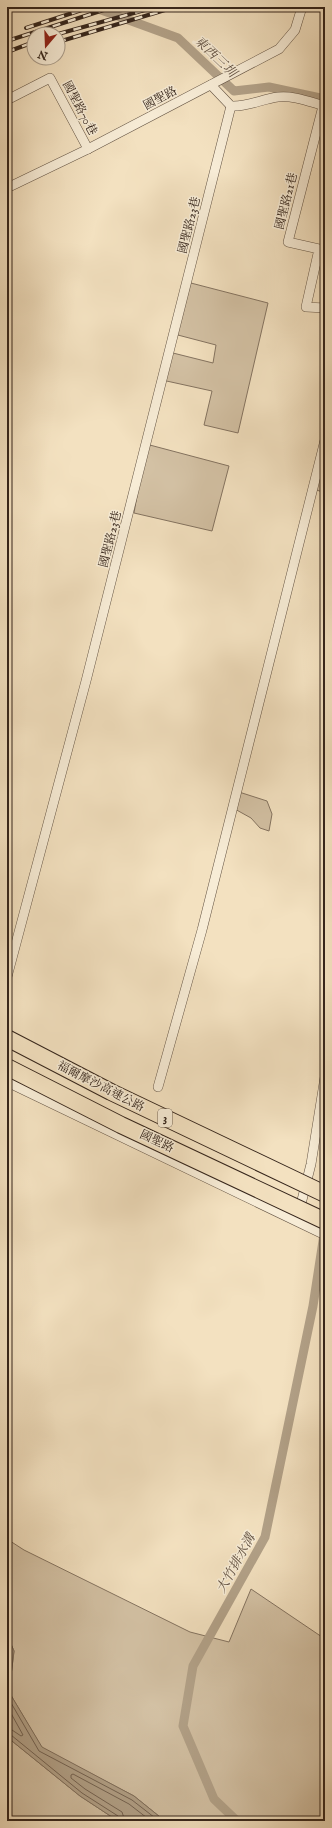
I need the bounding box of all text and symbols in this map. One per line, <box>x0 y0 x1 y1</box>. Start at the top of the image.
north arrow <box>26 26 66 66</box>
water label: 東西三圳 <box>190 33 241 83</box>
text: N <box>36 46 51 63</box>
street label: 國聖路70巷 <box>59 78 100 138</box>
street label: 國聖路 <box>141 83 180 114</box>
street label: 國聖路21巷 <box>272 171 301 231</box>
street label: 國聖路23巷 <box>175 195 204 255</box>
street label: 國聖路23巷 <box>96 509 125 569</box>
street label: 福爾摩沙高速公路 <box>55 1058 147 1115</box>
road number: 3 <box>158 1109 172 1127</box>
street label: 國聖路 <box>137 1127 176 1156</box>
water label: 大竹排水溝 <box>213 1529 260 1596</box>

